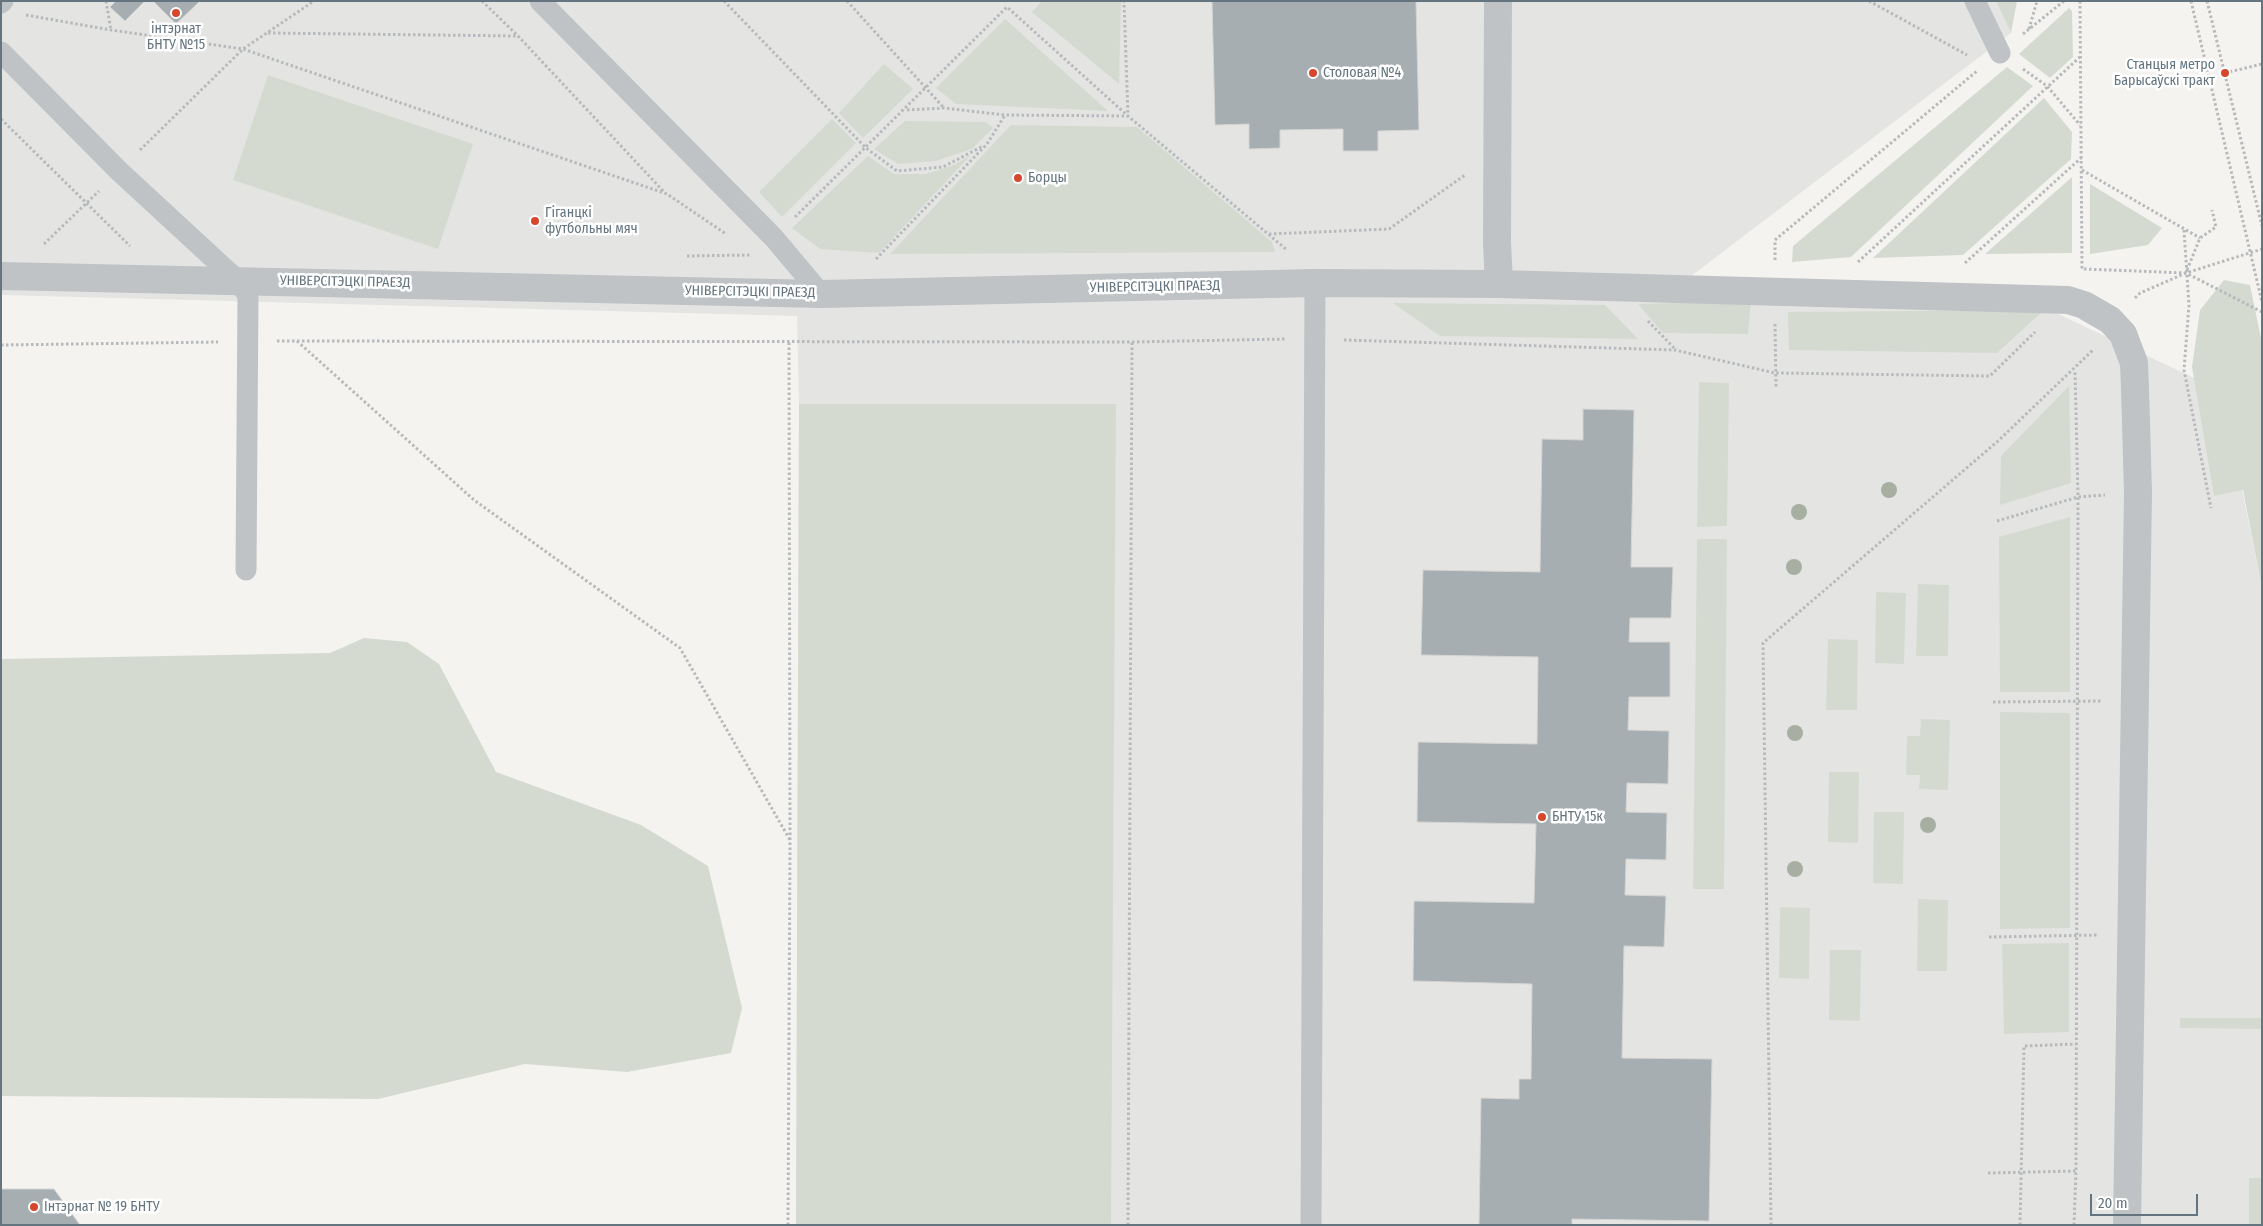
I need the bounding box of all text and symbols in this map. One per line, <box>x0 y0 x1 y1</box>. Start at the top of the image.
marker: інтэрнат БНТУ №15 <box>170 7 182 19</box>
place label: інтэрнат БНТУ №15 <box>147 21 205 54</box>
place label: Станцыя метро Барысаўскі тракт <box>2114 57 2215 90</box>
place label: Столовая №4 <box>1323 65 1401 81</box>
marker: Столовая №4 <box>1307 67 1319 79</box>
marker: Станцыя метро Барысаўскі тракт <box>2219 67 2231 79</box>
place label: Борцы <box>1028 170 1067 186</box>
marker: Борцы <box>1012 172 1024 184</box>
place label: Гіганцкі футбольны мяч <box>545 205 638 238</box>
marker: Гіганцкі футбольны мяч <box>529 215 541 227</box>
street label: УНІВЕРСІТЭЦКІ ПРАЕЗД <box>280 272 410 292</box>
street label: УНІВЕРСІТЭЦКІ ПРАЕЗД <box>1090 277 1220 297</box>
street label: УНІВЕРСІТЭЦКІ ПРАЕЗД <box>685 282 815 302</box>
place label: БНТУ 15к <box>1552 809 1603 825</box>
marker: БНТУ 15к <box>1536 811 1548 823</box>
scale bar <box>2093 1184 2200 1216</box>
text: 20 m <box>2098 1194 2128 1212</box>
place label: Інтэрнат № 19 БНТУ <box>44 1199 159 1215</box>
marker: Інтэрнат № 19 БНТУ <box>28 1201 40 1213</box>

